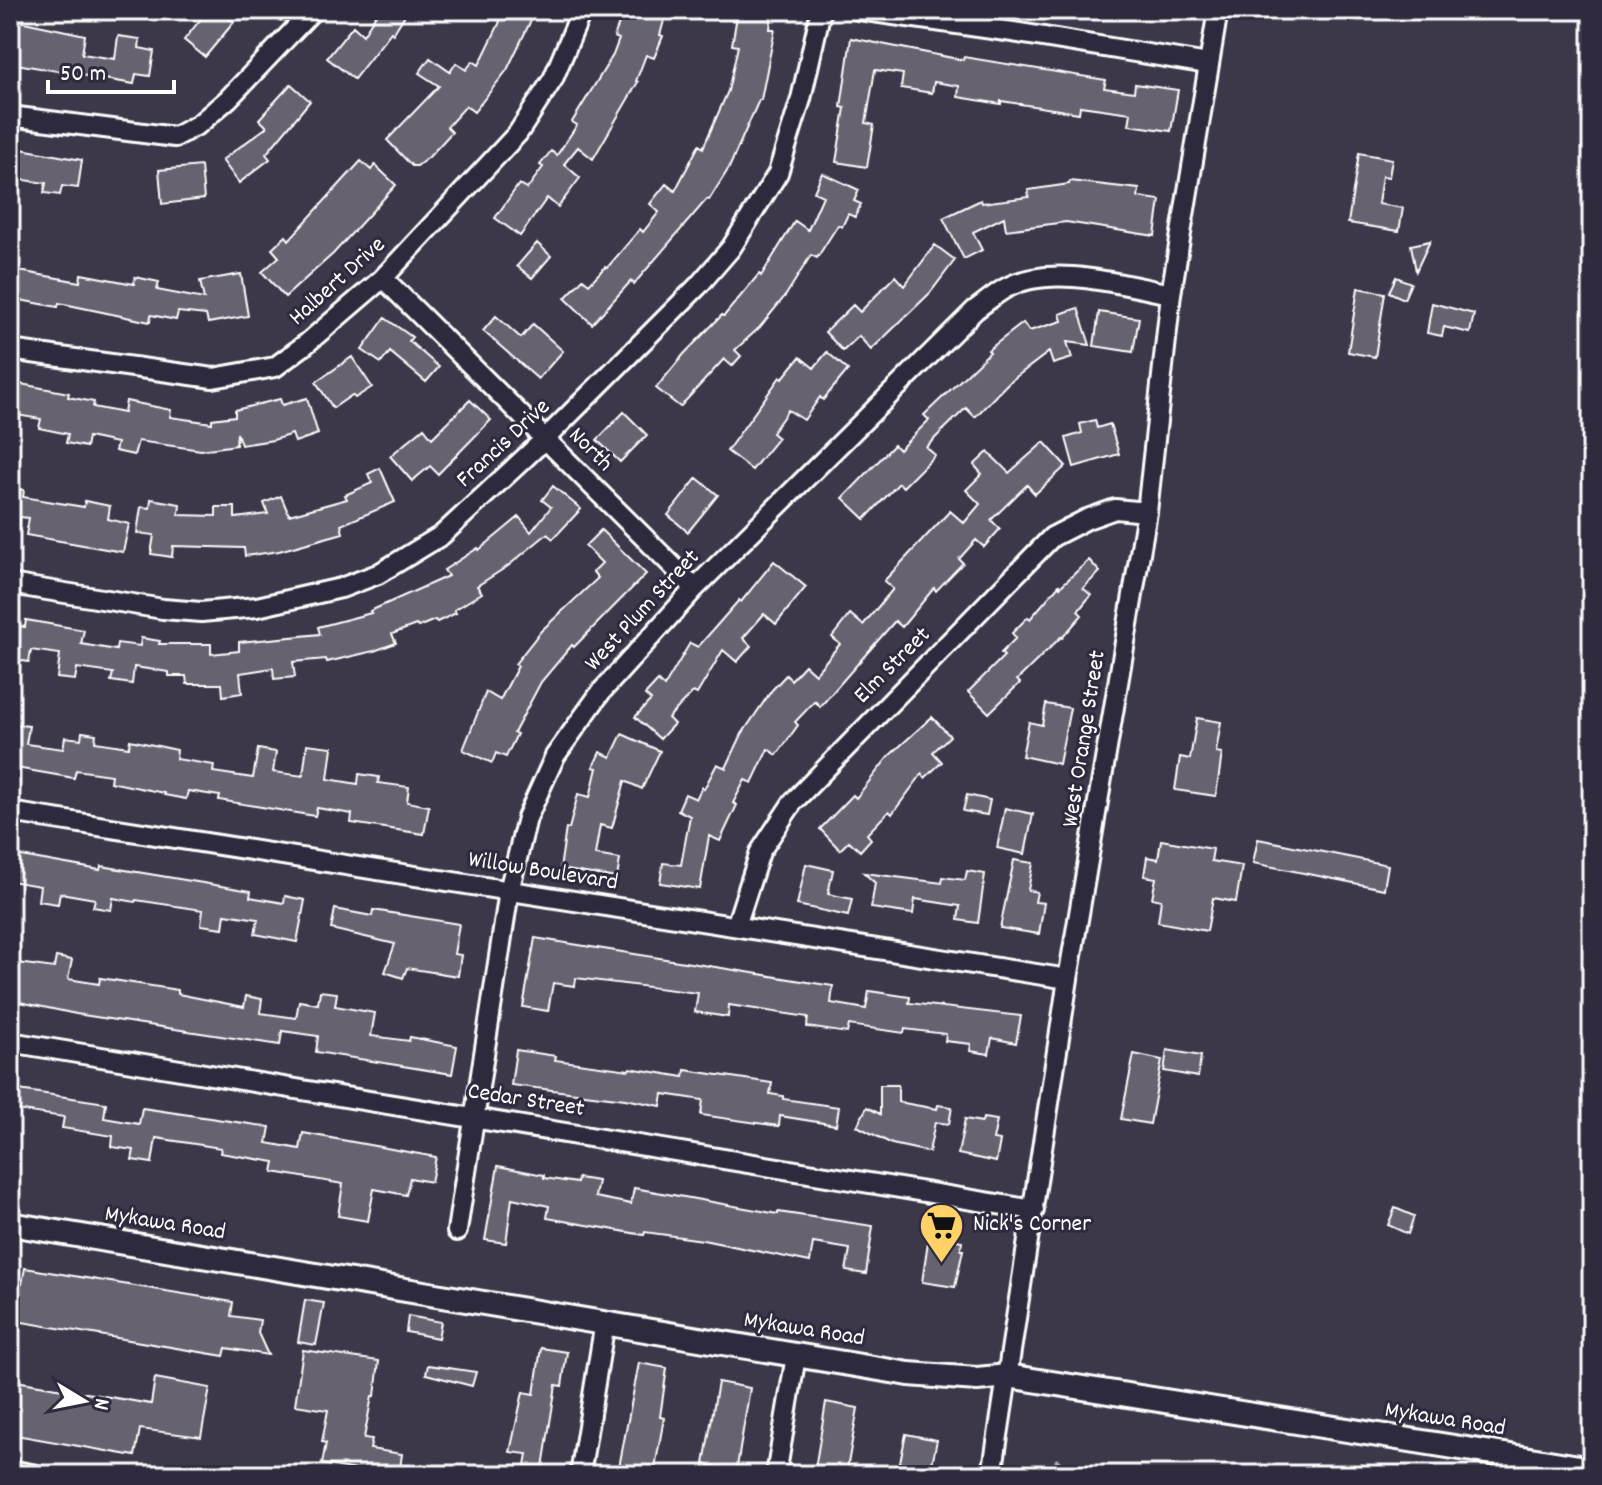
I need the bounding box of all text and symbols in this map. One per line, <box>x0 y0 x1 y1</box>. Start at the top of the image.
scale bar <box>48 44 174 94</box>
text: 50 m <box>60 58 106 92</box>
street label: Halbert Drive <box>282 229 394 335</box>
street label: Francis Drive <box>449 391 559 497</box>
street label: North <box>560 420 620 480</box>
street label: West Plum Street <box>577 542 709 680</box>
street label: Elm Street <box>847 620 939 712</box>
street label: West Orange Street <box>1054 648 1116 830</box>
street label: Willow Boulevard <box>466 843 620 901</box>
street label: Cedar Street <box>465 1075 587 1127</box>
street label: Mykawa Road <box>102 1198 228 1250</box>
supermarket icon: Nick's Corner <box>918 1201 966 1264</box>
place label: Nick's Corner <box>973 1208 1091 1242</box>
street label: Mykawa Road <box>741 1304 867 1356</box>
north arrow <box>44 1361 124 1441</box>
street label: Mykawa Road <box>1382 1394 1508 1446</box>
text: N <box>84 1396 116 1412</box>

